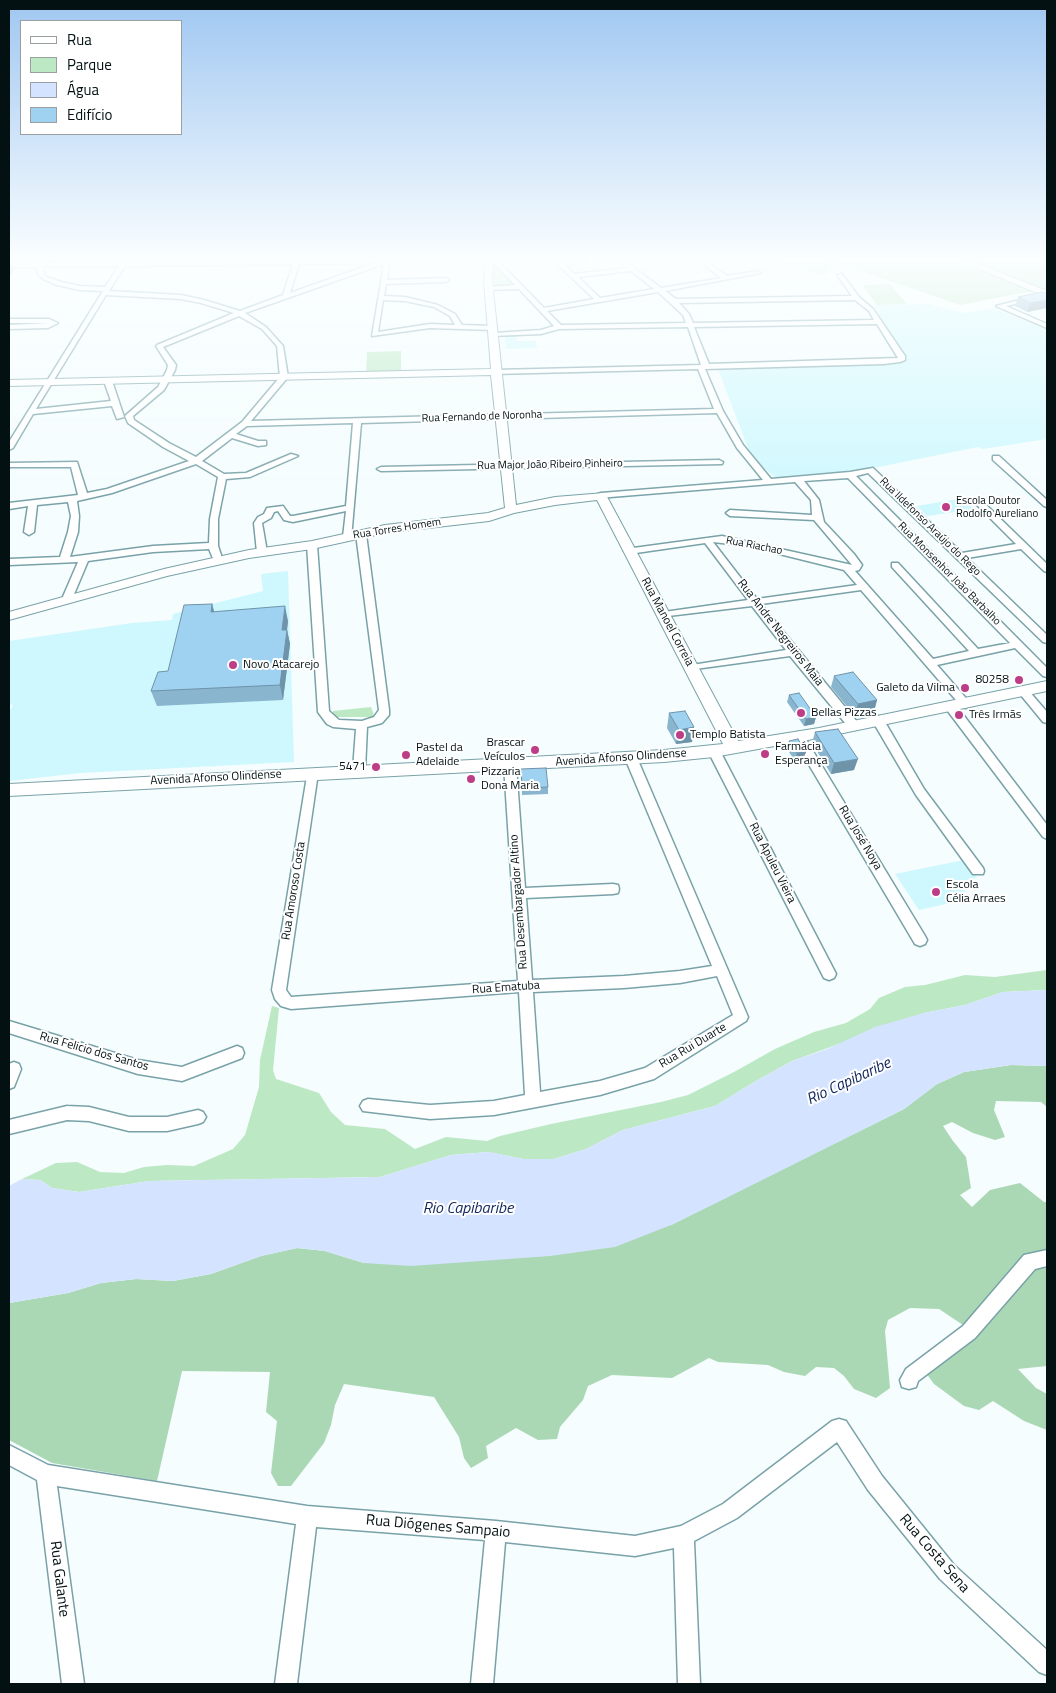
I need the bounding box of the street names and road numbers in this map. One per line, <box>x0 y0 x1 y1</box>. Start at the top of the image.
street label: Rua Fernando de Noronha <box>421 408 543 426</box>
street label: Rua Major João Ribeiro Pinheiro <box>477 457 623 473</box>
street label: Rua Ildefonso Araújo do Rego <box>877 475 983 579</box>
street label: Rua Torres Homem <box>352 516 442 542</box>
street label: Rua Monsenhor João Barbalho <box>895 520 1003 628</box>
street label: Rua Riachao <box>725 534 783 558</box>
street label: Rua Manoel Correia <box>638 575 696 669</box>
street label: Rua Andre Negreiros Maia <box>734 577 826 689</box>
street label: Avenida Afonso Olindense <box>555 746 687 770</box>
street label: Avenida Afonso Olindense <box>150 767 282 789</box>
street label: Rua José Noya <box>835 803 885 873</box>
street label: Rua Apuleu Vieira <box>745 820 799 906</box>
street label: Rua Desembargador Altino <box>507 834 531 970</box>
street label: Rua Amoroso Costa <box>279 841 309 941</box>
street label: Rua Ematuba <box>472 978 540 998</box>
street label: Rua Rui Duarte <box>657 1020 729 1072</box>
street label: Rua Felicio dos Santos <box>38 1030 150 1074</box>
street label: Rua Costa Sena <box>895 1511 973 1597</box>
street label: Rua Diógenes Sampaio <box>365 1512 511 1542</box>
street label: Rua Galante <box>45 1540 73 1618</box>

